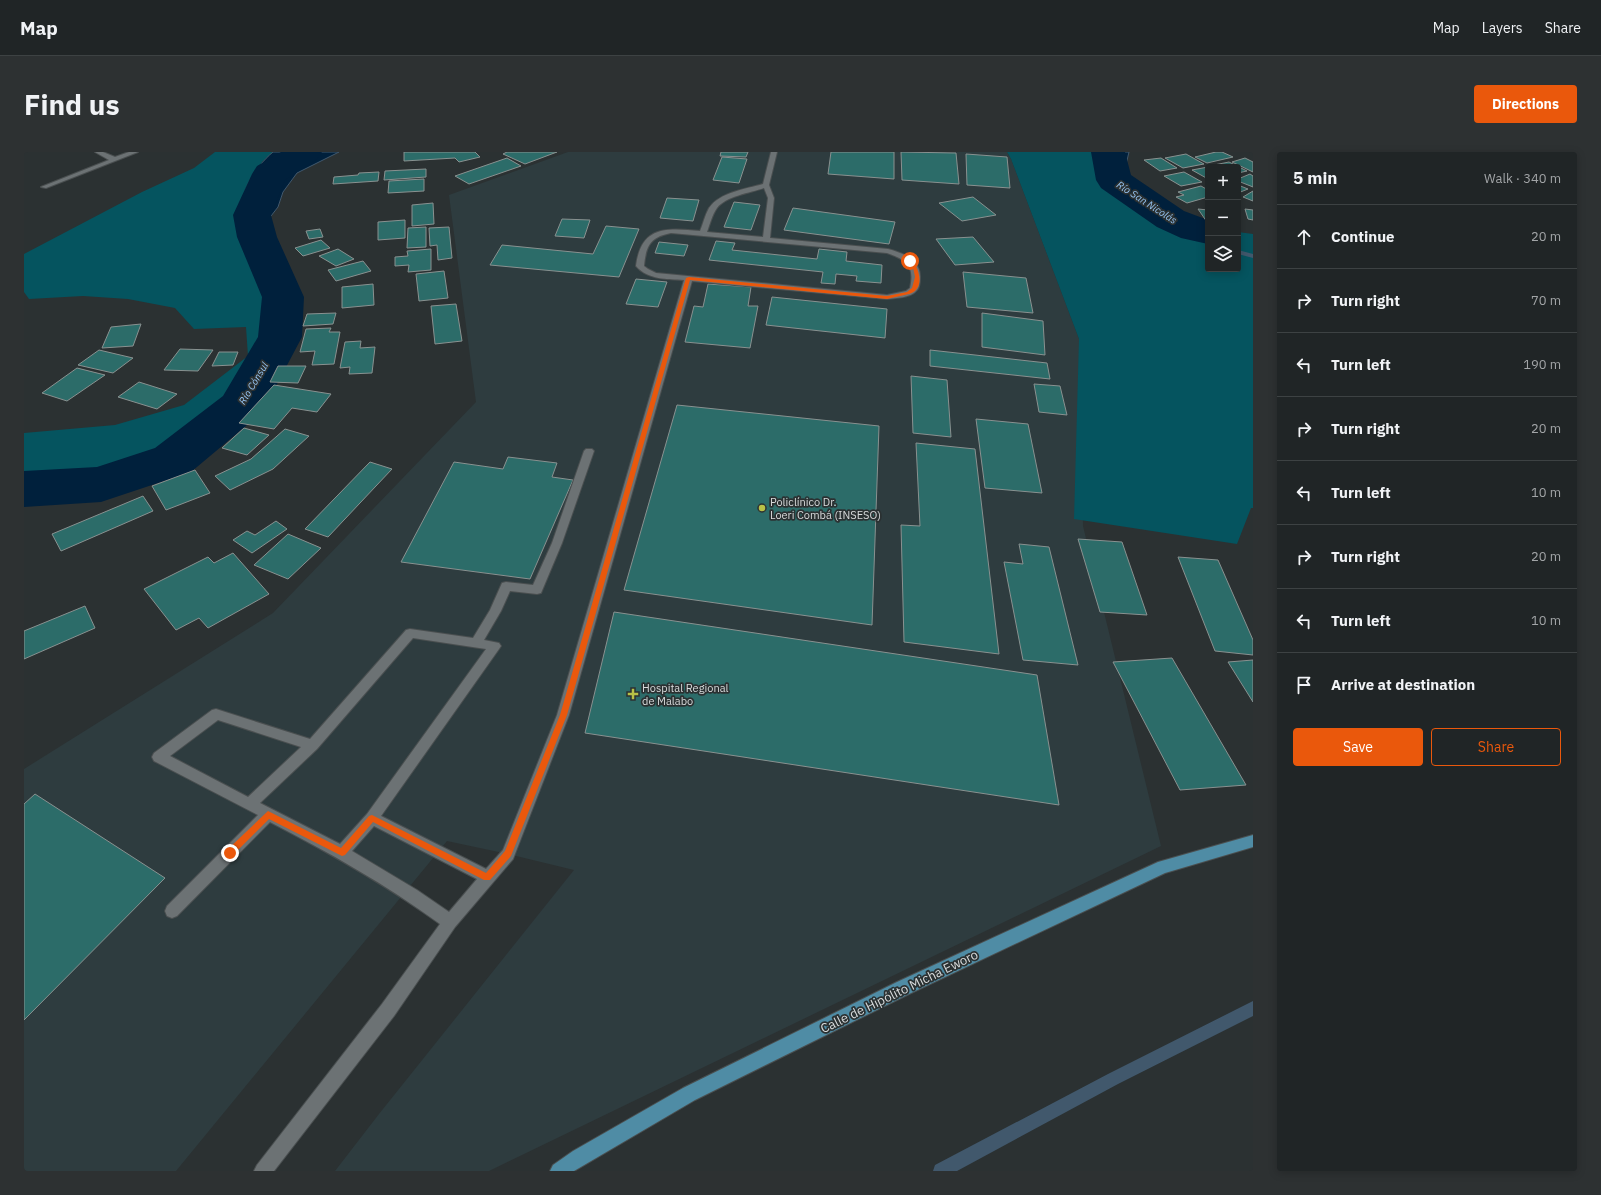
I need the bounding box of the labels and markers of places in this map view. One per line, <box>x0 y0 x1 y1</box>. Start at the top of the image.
place label: Policlínico Dr. Loeri Combá (INSESO) <box>770 495 881 522</box>
marker: Policlínico Dr. Loeri Combá (INSESO) <box>757 503 767 513</box>
place label: Hospital Regional de Malabo <box>642 681 729 708</box>
marker: Hospital Regional de Malabo <box>627 688 639 700</box>

